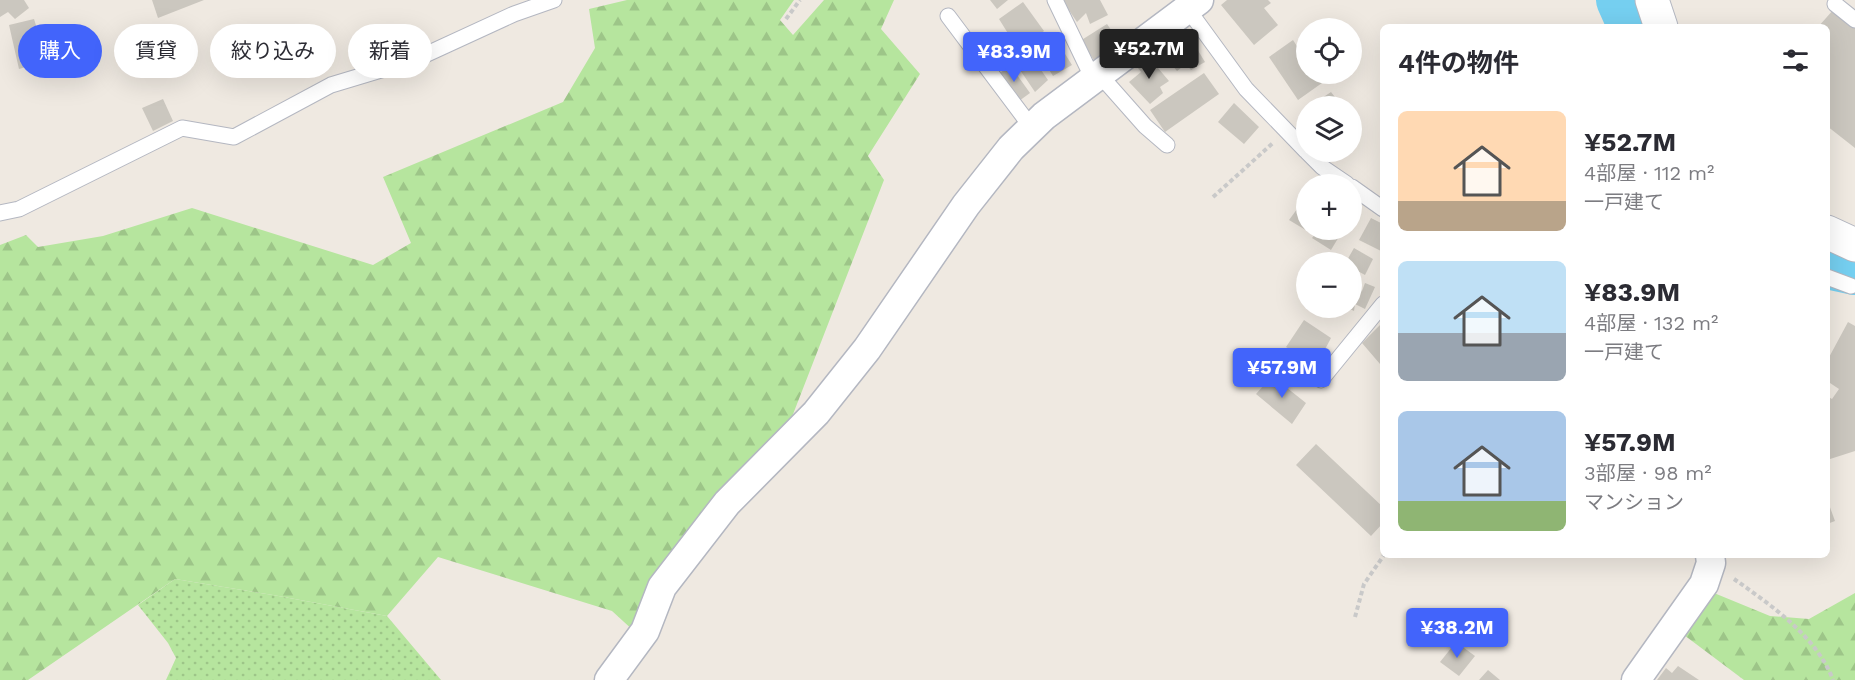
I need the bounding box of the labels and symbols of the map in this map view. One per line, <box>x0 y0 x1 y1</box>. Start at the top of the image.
pin: ¥52.7M <box>1100 29 1198 80</box>
pin: ¥83.9M <box>965 32 1063 83</box>
pin: ¥57.9M <box>1233 348 1331 399</box>
pin: ¥38.2M <box>1408 608 1506 659</box>

